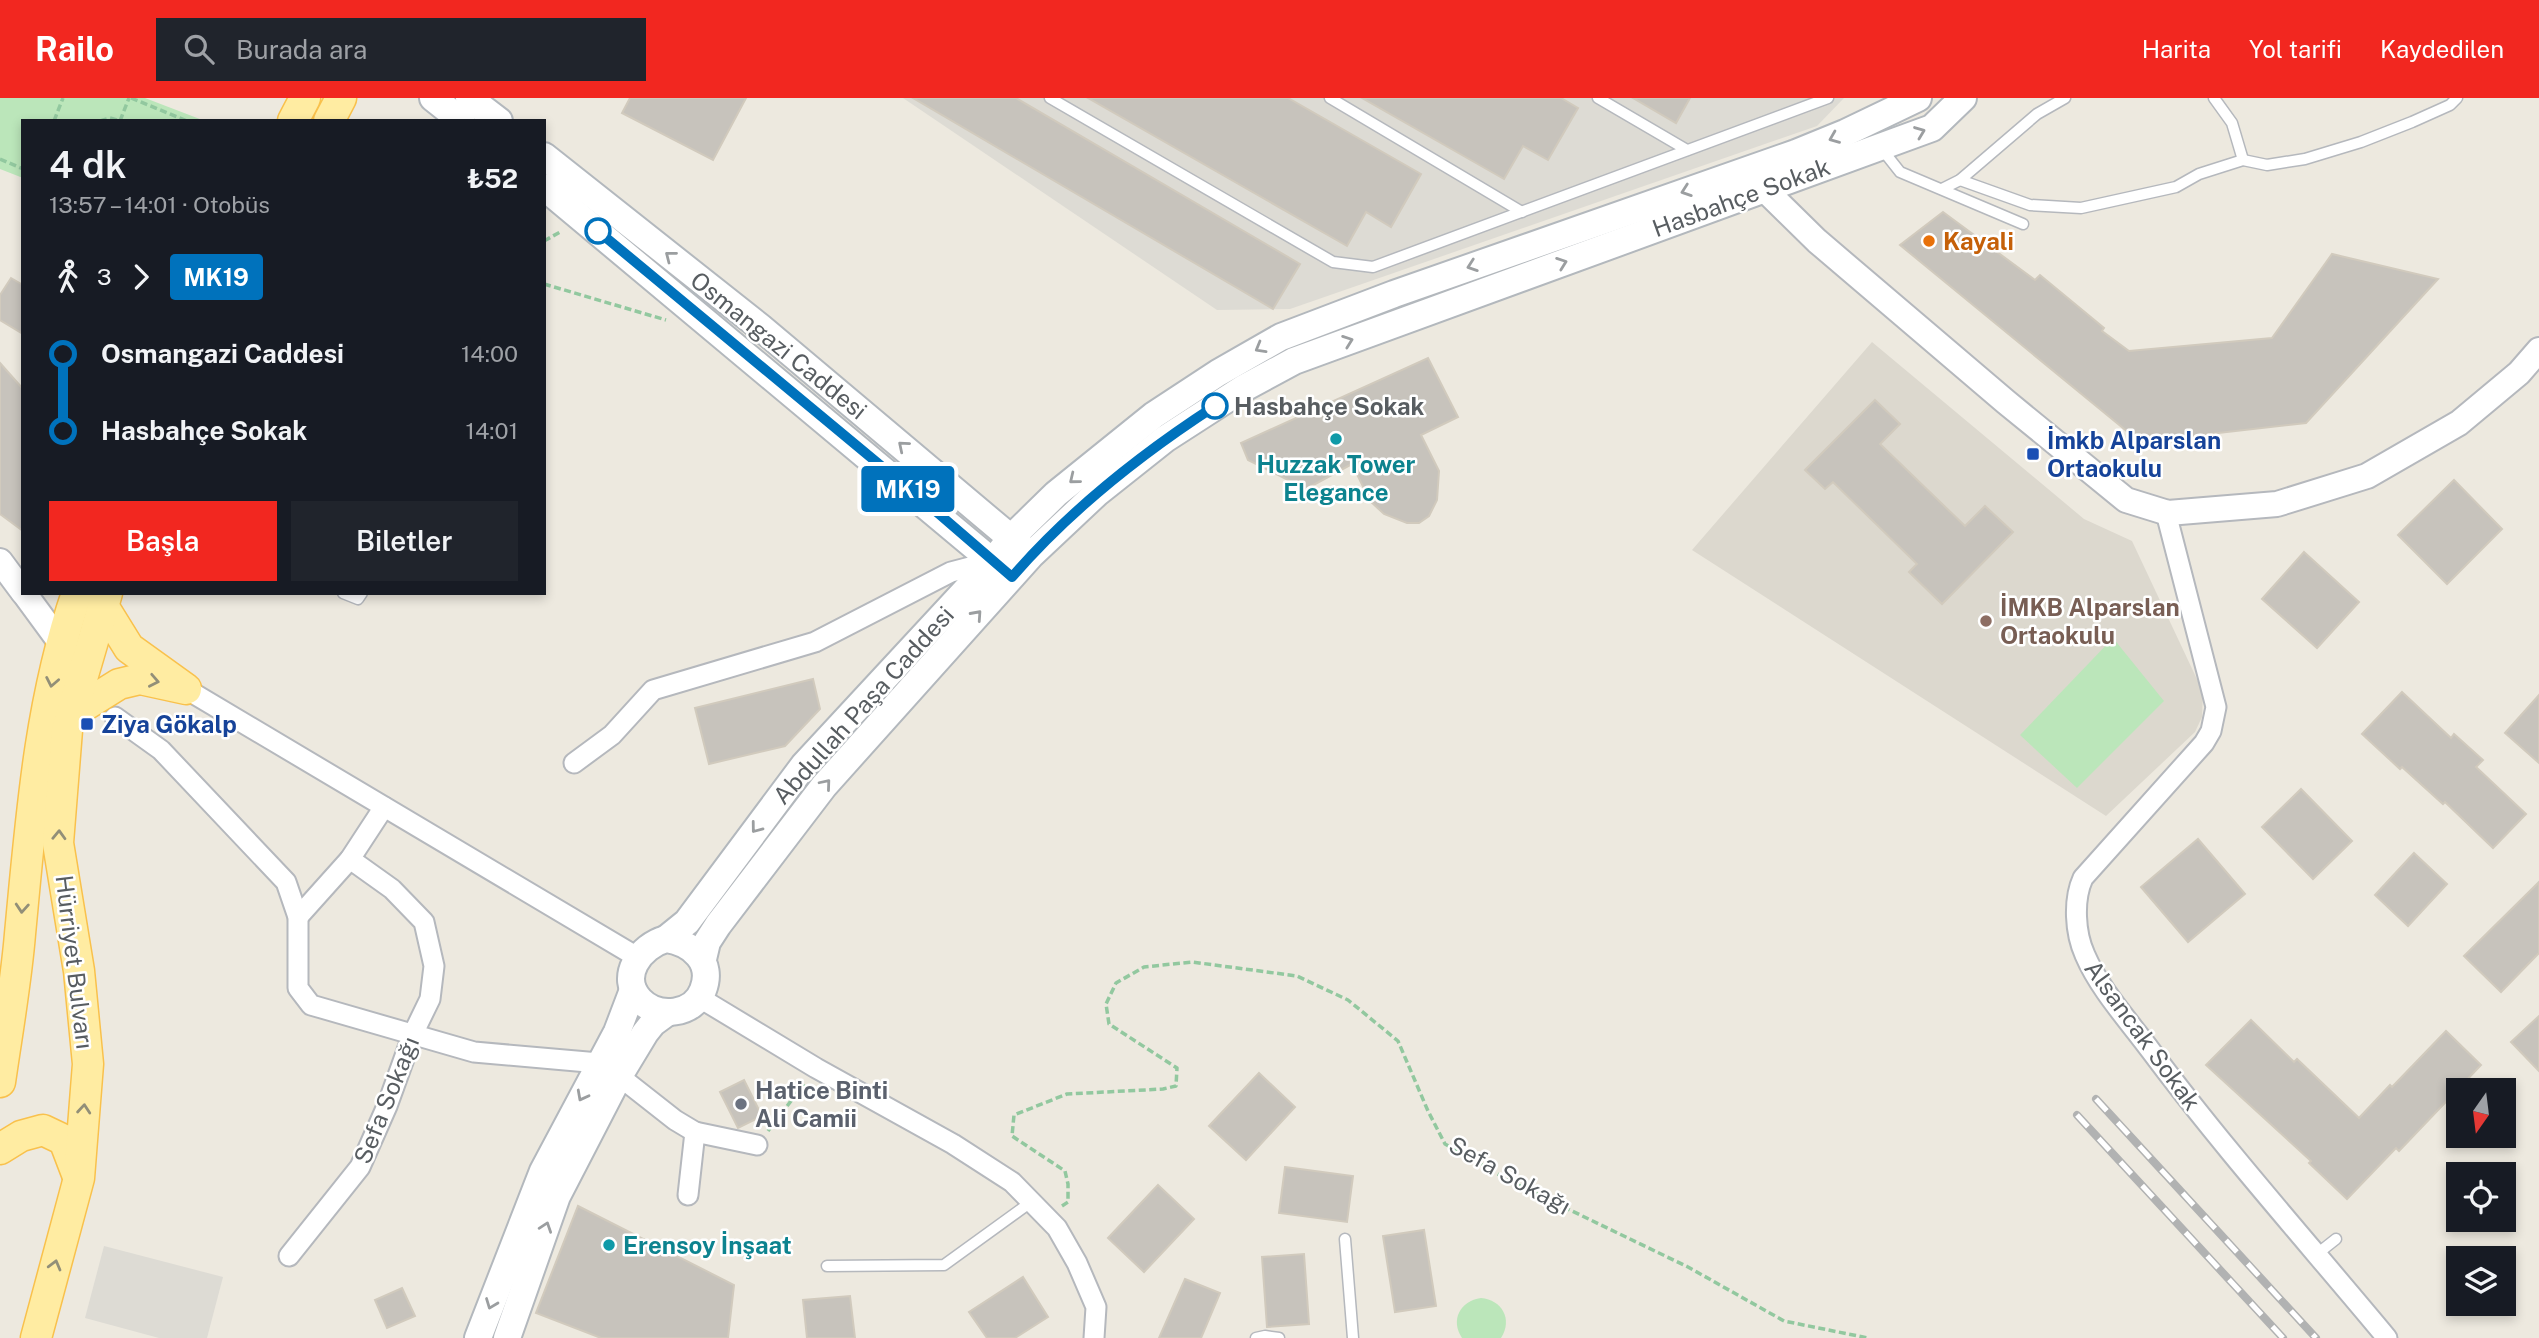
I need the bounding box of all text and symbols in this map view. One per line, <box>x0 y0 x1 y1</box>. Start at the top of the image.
search box <box>156 18 646 81</box>
text: Railo <box>35 30 114 68</box>
icon: search <box>180 30 218 68</box>
text: Burada ara <box>236 34 367 65</box>
text: Harita <box>2142 35 2211 63</box>
text: Yol tarifi <box>2249 35 2342 63</box>
text: Kaydedilen <box>2380 35 2504 63</box>
one-way arrow <box>1914 127 1926 141</box>
one-way arrow <box>1829 129 1841 143</box>
text: 4 dk <box>49 142 127 187</box>
street label: Hasbahçe Sokak <box>1648 152 1834 242</box>
text: ₺52 <box>467 163 518 194</box>
one-way arrow <box>1681 183 1693 197</box>
text: 13:57 – 14:01 · Otobüs <box>49 191 270 218</box>
unlabelled marker <box>585 218 611 244</box>
place label: Kayali <box>1943 227 2014 255</box>
marker: Kayali <box>1921 233 1937 249</box>
one-way arrow <box>665 251 678 264</box>
one-way arrow <box>1556 257 1568 271</box>
icon: walk <box>49 258 87 296</box>
icon: forward <box>122 258 160 296</box>
one-way arrow <box>1466 258 1478 272</box>
text: 3 <box>97 263 112 290</box>
text: MK19 <box>184 263 249 291</box>
street label: Osmangazi Caddesi <box>685 265 873 425</box>
one-way arrow <box>1342 335 1354 349</box>
text: Osmangazi̇ Caddesi̇ <box>101 338 344 369</box>
text: 14:00 <box>461 340 518 367</box>
one-way arrow <box>1255 340 1268 353</box>
place label: Hasbahçe Sokak <box>1234 392 1425 421</box>
marker: Hasbahçe Sokak <box>1202 393 1228 419</box>
text: Hasbahçe Sokak <box>101 415 307 446</box>
text: 14:01 <box>466 417 518 444</box>
place label: İmkb Alparslan Ortaokulu <box>2047 426 2221 482</box>
marker: Huzzak Tower Elegance <box>1328 431 1344 447</box>
one-way arrow <box>898 442 911 455</box>
marker: İmkb Alparslan Ortaokulu <box>2025 446 2041 462</box>
place label: Huzzak Tower Elegance <box>1257 450 1416 506</box>
line badge: MK19 <box>859 466 957 512</box>
one-way arrow <box>1070 471 1083 483</box>
text: MK19 <box>875 475 941 503</box>
button: Başla <box>49 501 277 581</box>
button: Biletler <box>291 501 518 581</box>
place label: İMKB Alparslan Ortaokulu <box>2000 593 2180 649</box>
street label: Abdullah Paşa Caddesi <box>767 601 959 809</box>
one-way arrow <box>969 610 982 623</box>
marker: İMKB Alparslan Ortaokulu <box>1978 613 1994 629</box>
one-way arrow <box>148 673 160 688</box>
one-way arrow <box>45 677 60 688</box>
place label: Ziya Gökalp <box>101 710 237 738</box>
marker: Ziya Gökalp <box>79 716 95 732</box>
one-way arrow <box>818 780 830 793</box>
one-way arrow <box>752 821 764 833</box>
one-way arrow <box>52 829 67 840</box>
street label: Hürriyet Bulvarı <box>50 873 100 1051</box>
one-way arrow <box>15 903 30 914</box>
street label: Alsancak Sokak <box>2079 955 2207 1115</box>
street label: Sefa Sokağı <box>348 1032 424 1168</box>
place label: Hatice Binti Ali Camii <box>755 1076 888 1132</box>
north arrow <box>2446 1078 2516 1148</box>
map controls <box>2446 1078 2516 1316</box>
one-way arrow <box>577 1088 590 1101</box>
marker: Hatice Binti Ali Camii <box>733 1096 749 1112</box>
one-way arrow <box>76 1104 91 1115</box>
street label: Sefa Sokağı <box>1444 1130 1576 1220</box>
button: locate <box>2446 1162 2516 1232</box>
one-way arrow <box>538 1222 552 1234</box>
place label: Erensoy İnşaat <box>623 1231 792 1260</box>
marker: Erensoy İnşaat <box>601 1237 617 1253</box>
button: layers <box>2446 1246 2516 1316</box>
one-way arrow <box>47 1259 62 1271</box>
one-way arrow <box>485 1297 499 1309</box>

